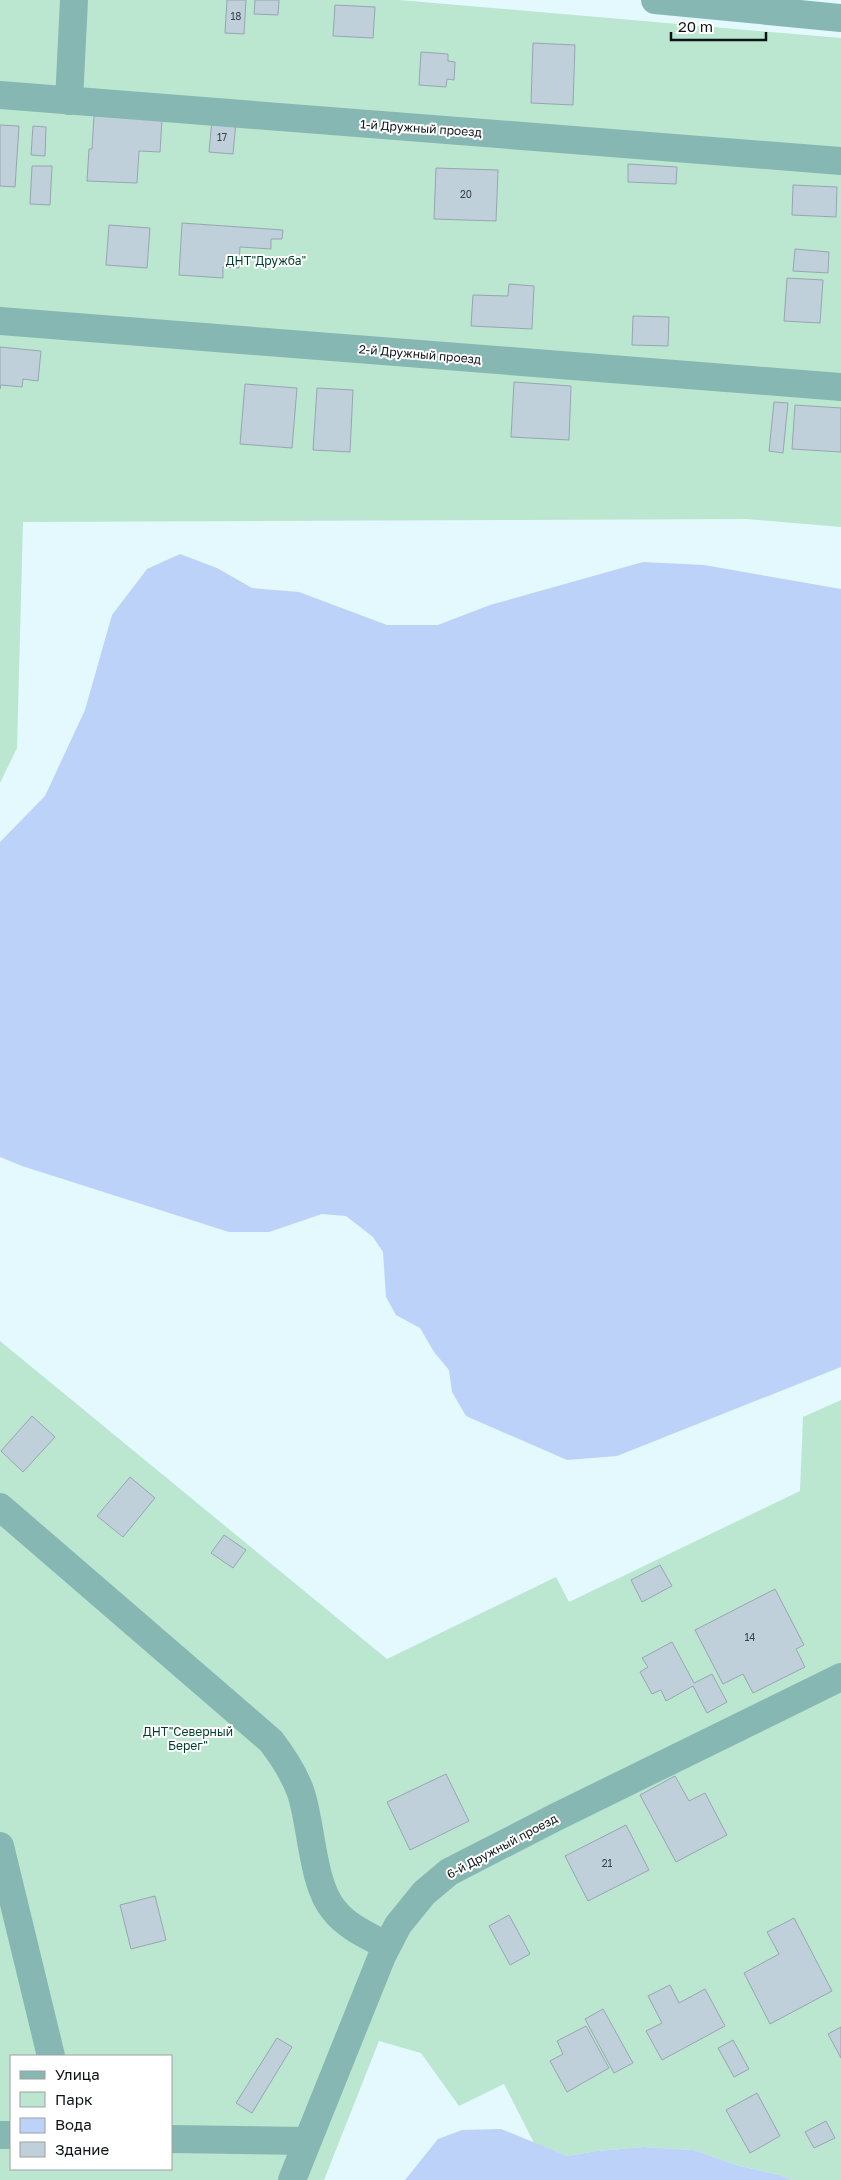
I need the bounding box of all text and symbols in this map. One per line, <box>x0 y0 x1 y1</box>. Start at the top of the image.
house number: 18 <box>231 10 241 22</box>
scale bar <box>671 10 766 42</box>
text: 20 m <box>678 17 713 35</box>
street label: 1-й Дружный проезд <box>360 116 482 140</box>
house number: 17 <box>217 131 227 143</box>
house number: 20 <box>460 188 472 200</box>
park label: ДНТ"Дружба" <box>226 253 306 268</box>
street label: 2-й Дружный проезд <box>358 341 482 367</box>
house number: 14 <box>745 1631 755 1643</box>
park label: ДНТ"Северный Берег" <box>143 1724 233 1753</box>
street label: 6-й Дружный проезд <box>444 1810 560 1882</box>
house number: 21 <box>602 1857 612 1869</box>
legend <box>10 2055 172 2170</box>
text: Улица <box>55 2065 100 2083</box>
text: Парк <box>55 2090 93 2108</box>
text: Вода <box>55 2115 92 2133</box>
text: Здание <box>55 2140 109 2158</box>

